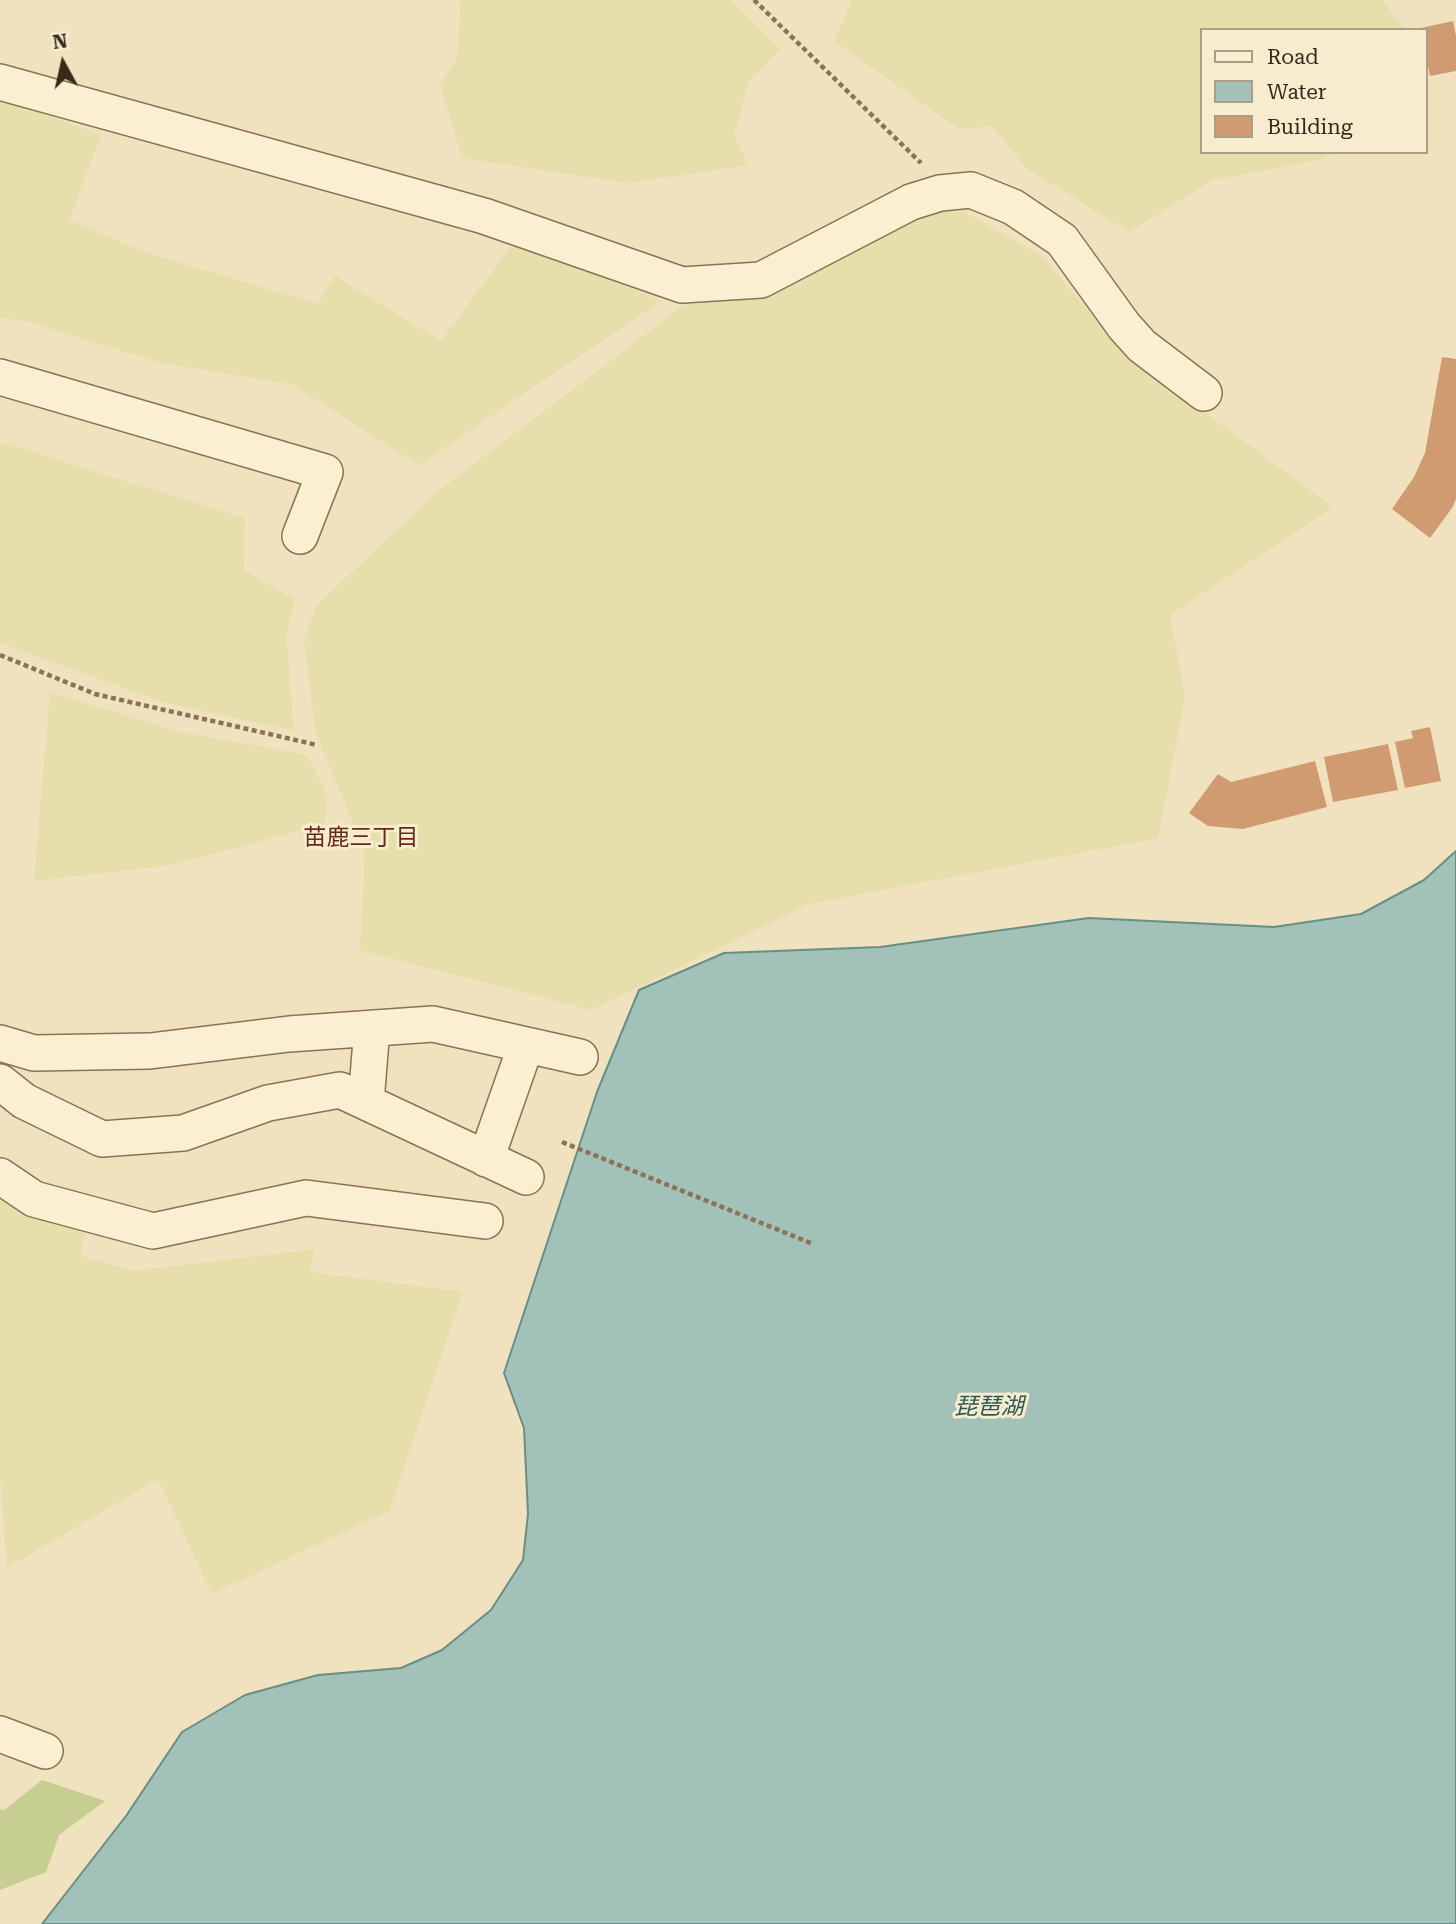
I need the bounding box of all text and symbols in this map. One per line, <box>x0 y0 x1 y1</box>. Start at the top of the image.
north arrow <box>28 28 98 98</box>
legend <box>1200 28 1428 154</box>
text: N <box>51 29 69 54</box>
text: Road <box>1267 45 1319 69</box>
text: Water <box>1267 80 1326 104</box>
text: Building <box>1267 115 1353 139</box>
district label: 苗鹿三丁目 <box>304 824 418 852</box>
water label: 琵琶湖 <box>955 1393 1023 1421</box>

